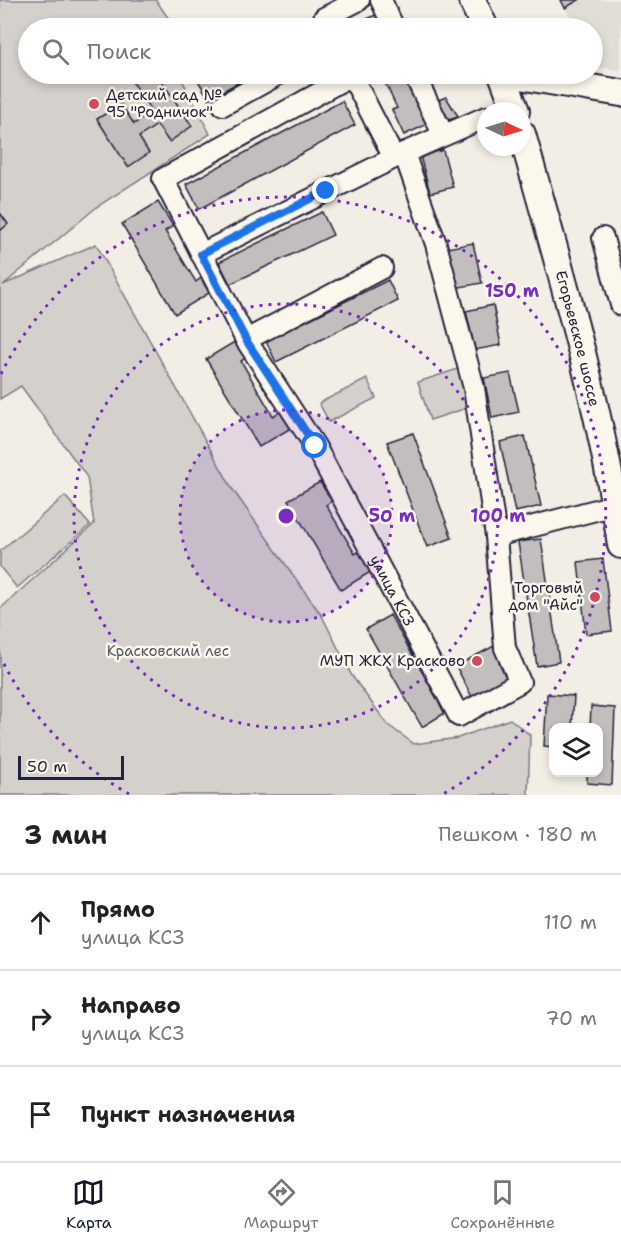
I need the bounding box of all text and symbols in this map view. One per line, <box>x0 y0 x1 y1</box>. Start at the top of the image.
search box <box>18 18 603 84</box>
icon: search <box>39 35 72 68</box>
text: Поиск <box>87 37 151 66</box>
place label: Детский сад № 95 "Родничок" <box>106 85 222 122</box>
marker: Детский сад № 95 "Родничок" <box>87 97 101 111</box>
north arrow <box>477 102 531 156</box>
route end <box>312 177 338 203</box>
street label: Егорьевское шоссе <box>551 268 605 409</box>
text: 150 m <box>485 279 540 303</box>
route start <box>301 432 327 458</box>
text: 50 m <box>369 504 416 528</box>
text: 100 m <box>470 504 526 528</box>
centre of rings <box>276 506 296 526</box>
street label: улица КСЗ <box>365 552 419 630</box>
place label: Торговый дом "Айс" <box>508 578 583 615</box>
marker: Торговый дом "Айс" <box>588 590 602 604</box>
park label: Красковский лес <box>107 641 229 661</box>
place label: МУП ЖКХ Красково <box>320 651 465 671</box>
marker: МУП ЖКХ Красково <box>470 654 484 668</box>
map controls <box>549 723 603 777</box>
button: layers <box>549 723 603 777</box>
scale bar <box>18 753 124 780</box>
text: 50 m <box>27 756 67 777</box>
text: 3 мин <box>24 817 107 852</box>
text: Пешком · 180 m <box>438 821 597 847</box>
text: Прямо <box>81 895 155 924</box>
icon: ahead <box>24 906 57 939</box>
text: 110 m <box>543 909 597 935</box>
text: улица КСЗ <box>81 924 185 950</box>
text: Направо <box>81 991 181 1020</box>
icon: right <box>24 1002 57 1035</box>
text: 70 m <box>545 1005 597 1031</box>
text: улица КСЗ <box>81 1020 185 1046</box>
icon: arrive <box>24 1098 57 1131</box>
text: Пункт назначения <box>81 1100 295 1129</box>
tab: Карта <box>66 1176 112 1233</box>
tab: Маршрут <box>244 1176 318 1233</box>
tab: Сохранённые <box>450 1176 555 1233</box>

